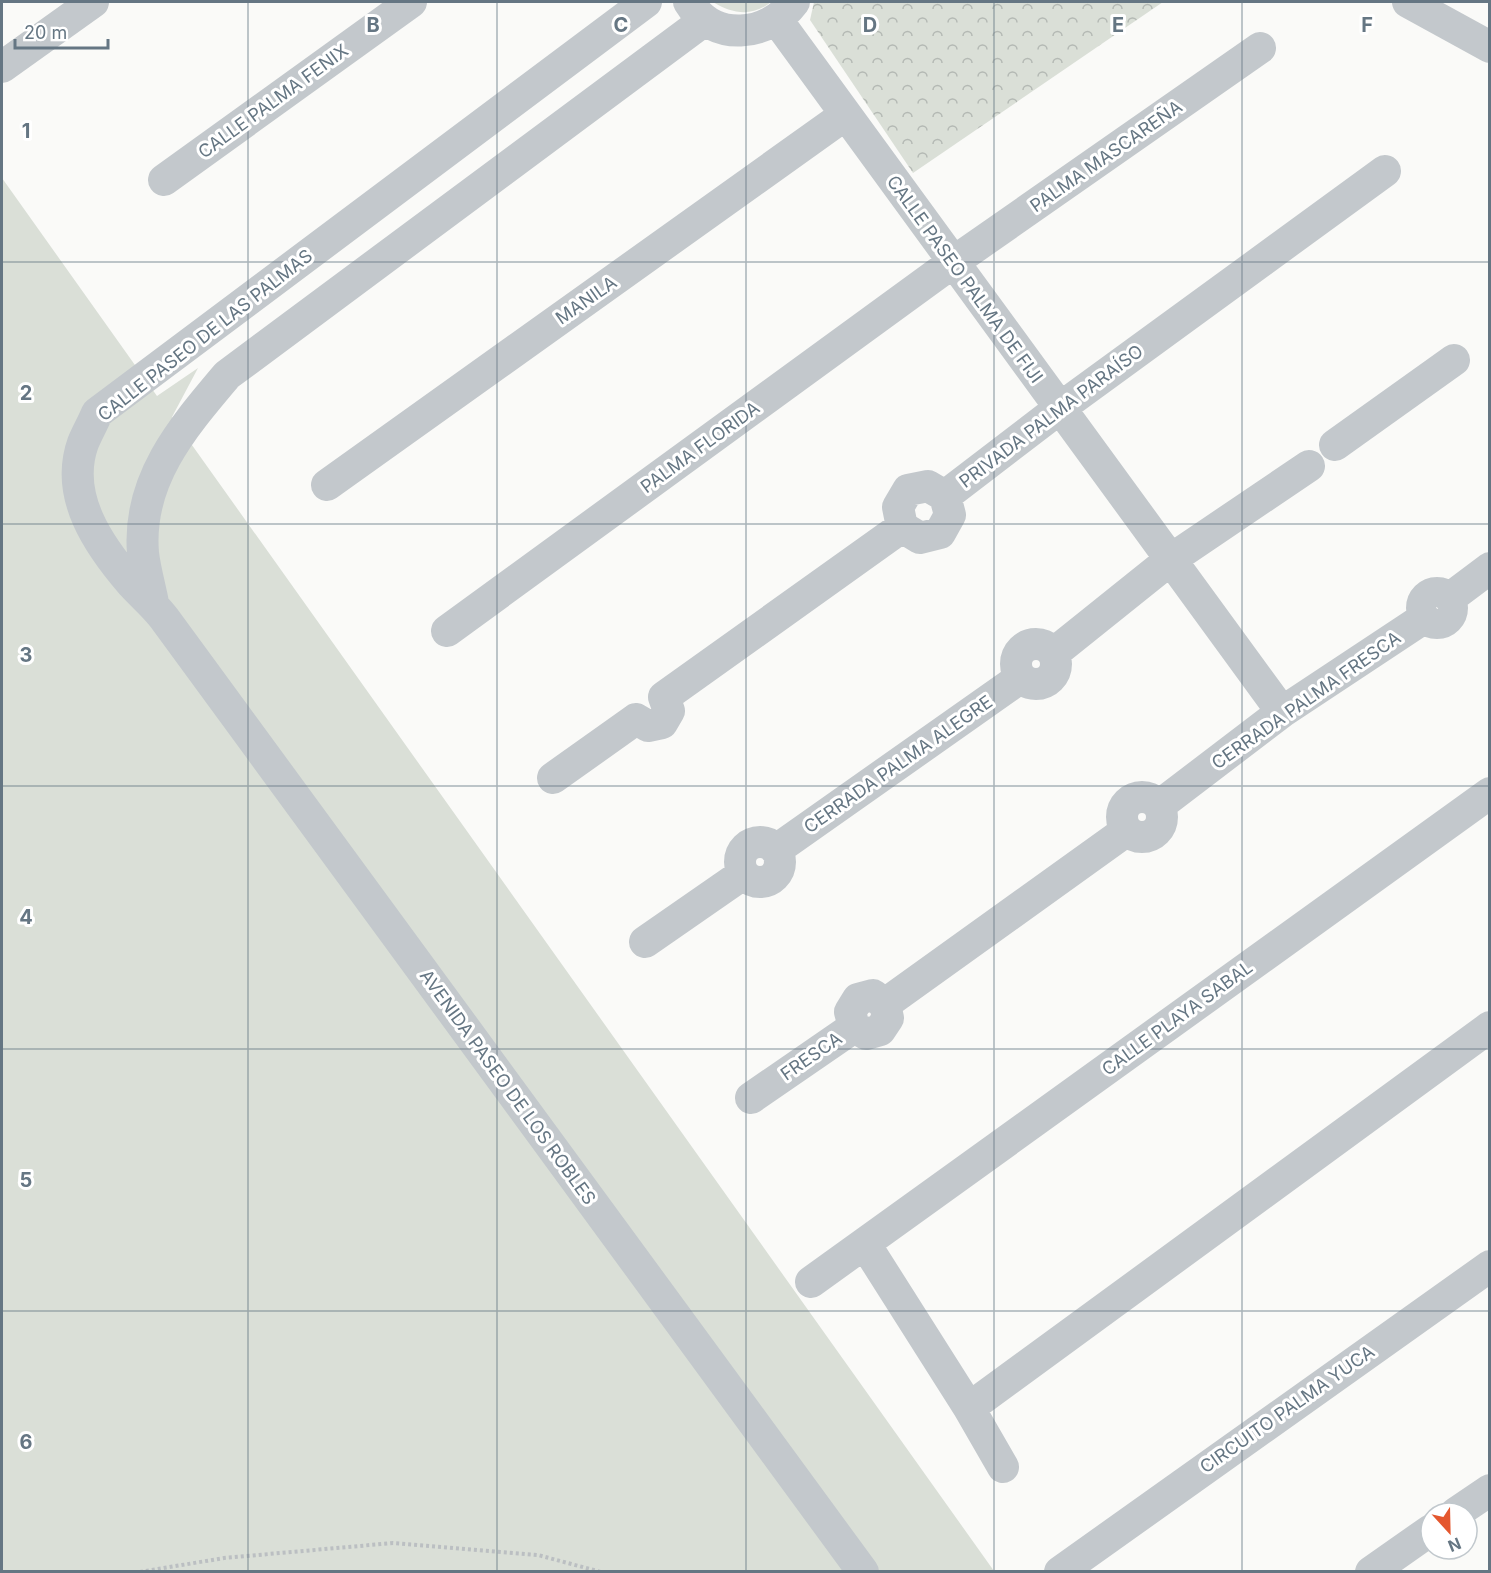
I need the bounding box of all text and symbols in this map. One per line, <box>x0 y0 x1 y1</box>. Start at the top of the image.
scale bar <box>15 12 108 50</box>
text: B <box>366 13 380 37</box>
text: C <box>614 13 628 37</box>
text: D <box>863 13 877 37</box>
text: E <box>1112 13 1124 37</box>
text: F <box>1361 13 1373 37</box>
text: 20 m <box>24 22 67 43</box>
street label: CALLE PALMA FENIX <box>194 40 352 162</box>
street label: PALMA MASCAREÑA <box>1026 95 1186 216</box>
text: 1 <box>22 119 30 143</box>
street label: CALLE PASEO PALMA DE FIJI <box>883 171 1047 387</box>
street label: CALLE PASEO DE LAS PALMAS <box>94 245 316 425</box>
street label: MANILA <box>551 271 621 329</box>
street label: PRIVADA PALMA PARAÍSO <box>954 339 1147 492</box>
text: 2 <box>20 381 32 405</box>
street label: PALMA FLORIDA <box>636 397 764 497</box>
street label: CERRADA PALMA FRESCA <box>1208 627 1404 773</box>
text: 3 <box>20 643 32 667</box>
street label: CERRADA PALMA ALEGRE <box>800 691 996 837</box>
text: 4 <box>19 905 33 929</box>
street label: CALLE PLAYA SABAL <box>1098 956 1256 1080</box>
street label: AVENIDA PASEO DE LOS ROBLES <box>416 966 600 1208</box>
street label: FRESCA <box>776 1027 846 1085</box>
text: 5 <box>20 1168 32 1192</box>
street label: CIRCUITO PALMA YUCA <box>1196 1341 1378 1477</box>
text: 6 <box>20 1430 33 1454</box>
north arrow <box>1419 1501 1479 1561</box>
text: N <box>1445 1533 1464 1556</box>

